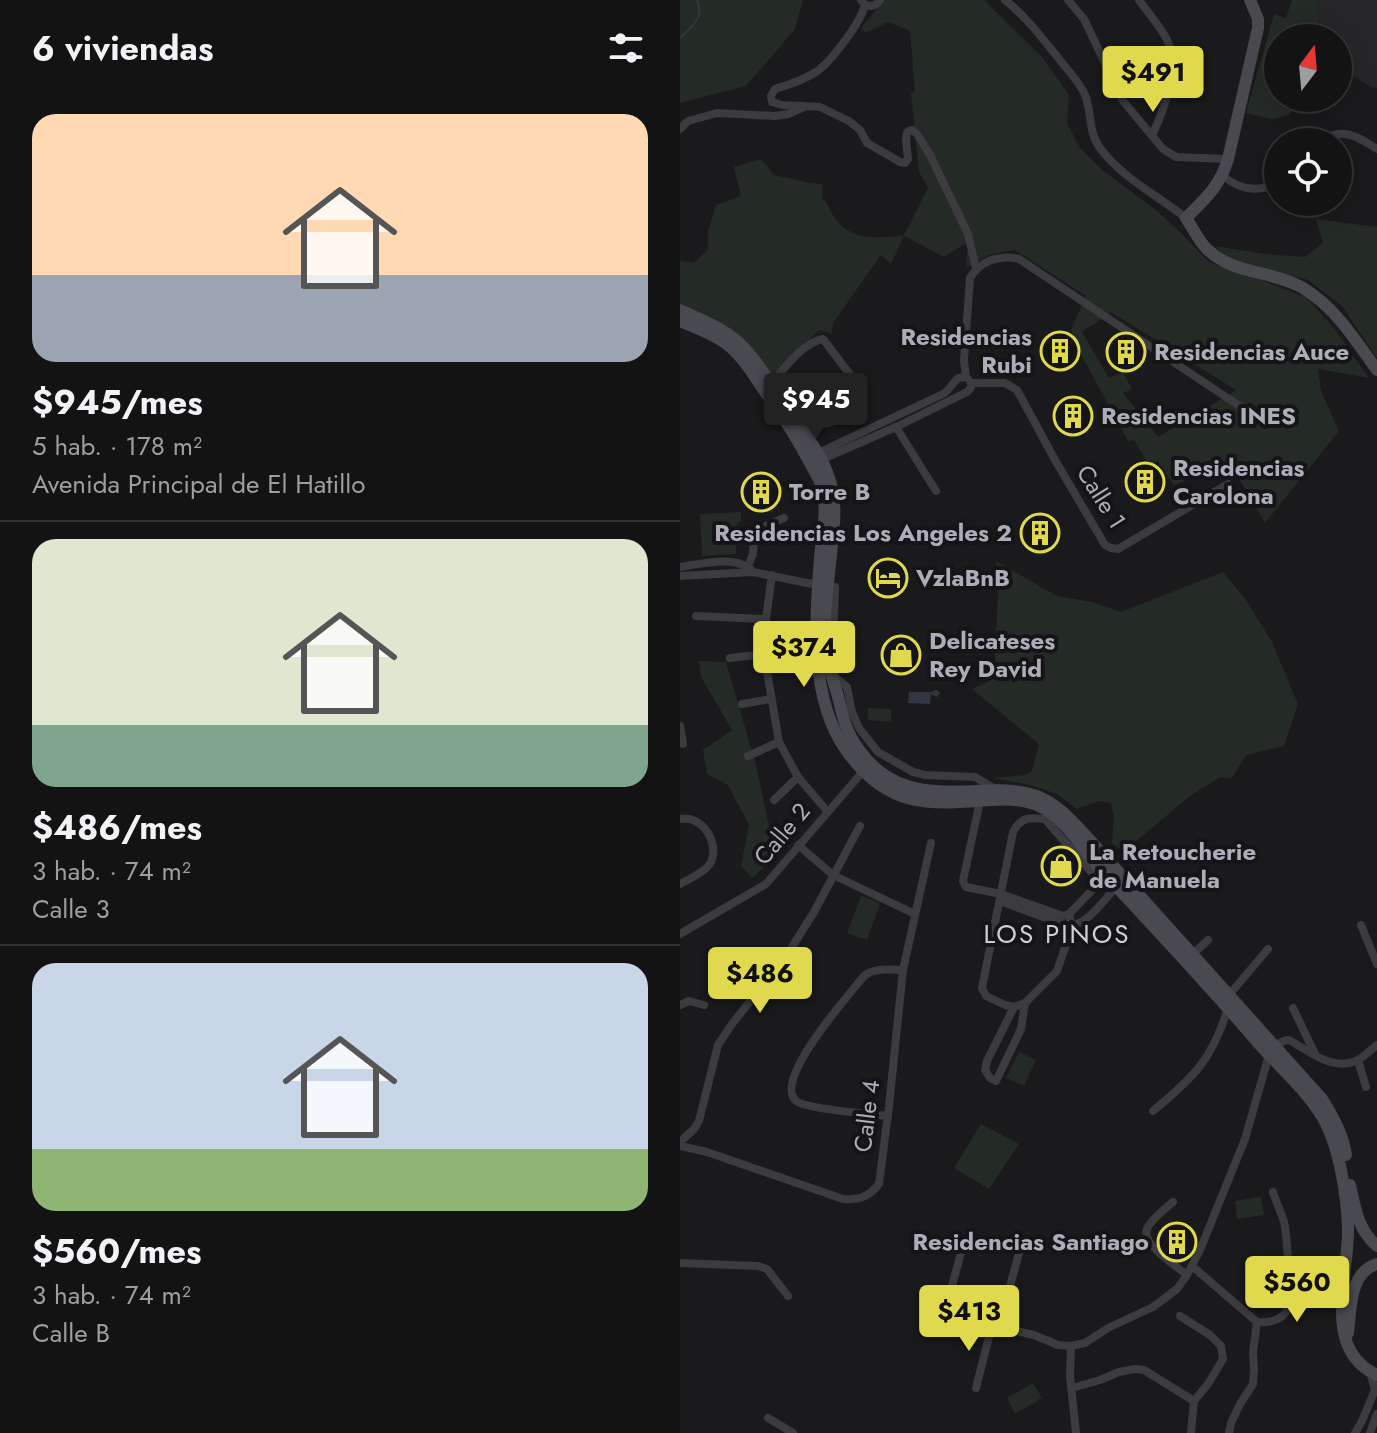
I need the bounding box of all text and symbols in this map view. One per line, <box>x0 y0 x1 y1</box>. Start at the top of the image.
text: 6 viviendas <box>32 24 213 73</box>
north arrow <box>1264 24 1352 112</box>
map controls <box>1264 24 1352 216</box>
icon: filters <box>604 26 648 70</box>
pin: $491 <box>1106 46 1200 114</box>
text: $491 <box>1121 53 1185 91</box>
button: locate <box>1264 128 1352 216</box>
icon: home <box>268 166 412 310</box>
place label: Residencias Rubi <box>900 319 1032 382</box>
building icon: Residencias Rubi <box>1039 330 1081 372</box>
building icon: Residencias Auce <box>1105 331 1147 373</box>
place label: Residencias Auce <box>1154 334 1349 369</box>
pin: $945 <box>769 373 863 441</box>
text: $945/mes <box>32 378 203 427</box>
text: $945 <box>782 380 850 418</box>
building icon: Residencias INES <box>1052 395 1094 437</box>
place label: Residencias INES <box>1101 398 1296 433</box>
text: 5 hab. · 178 m² <box>32 427 202 465</box>
place label: Residencias Carolona <box>1173 450 1305 513</box>
street label: Calle 1 <box>1068 458 1135 535</box>
building icon: Residencias Carolona <box>1124 461 1166 503</box>
text: Avenida Principal de El Hatillo <box>32 465 366 503</box>
building icon: Torre B <box>740 471 782 513</box>
place label: Torre B <box>789 474 870 509</box>
building icon: Residencias Los Angeles 2 <box>1019 512 1061 554</box>
place label: Residencias Los Angeles 2 <box>714 515 1012 550</box>
hotel icon: VzlaBnB <box>867 557 909 599</box>
place label: VzlaBnB <box>915 560 1010 595</box>
icon: home <box>268 591 412 735</box>
pin: $374 <box>757 621 851 689</box>
place label: Delicateses Rey David <box>929 623 1055 686</box>
text: $374 <box>771 628 837 666</box>
shop icon: Delicateses Rey David <box>880 634 922 676</box>
street label: Calle 2 <box>745 795 818 873</box>
text: $486/mes <box>32 803 202 852</box>
place label: La Retoucherie de Manuela <box>1089 834 1256 897</box>
shop icon: La Retoucherie de Manuela <box>1040 845 1082 887</box>
text: 3 hab. · 74 m² <box>32 852 191 890</box>
text: Calle 3 <box>32 890 110 928</box>
district label: LOS PINOS <box>983 915 1131 953</box>
pin: $486 <box>713 947 807 1015</box>
text: $486 <box>726 954 794 992</box>
icon: home <box>268 1015 412 1159</box>
street label: Calle 4 <box>845 1078 888 1154</box>
building icon: Residencias Santiago <box>1156 1221 1198 1263</box>
place label: Residencias Santiago <box>913 1224 1149 1259</box>
text: $560/mes <box>32 1227 202 1276</box>
pin: $560 <box>1250 1256 1344 1324</box>
text: $560 <box>1263 1263 1331 1301</box>
text: 3 hab. · 74 m² <box>32 1276 191 1314</box>
pin: $413 <box>922 1285 1016 1353</box>
text: $413 <box>937 1292 1001 1330</box>
text: Calle B <box>32 1314 110 1352</box>

